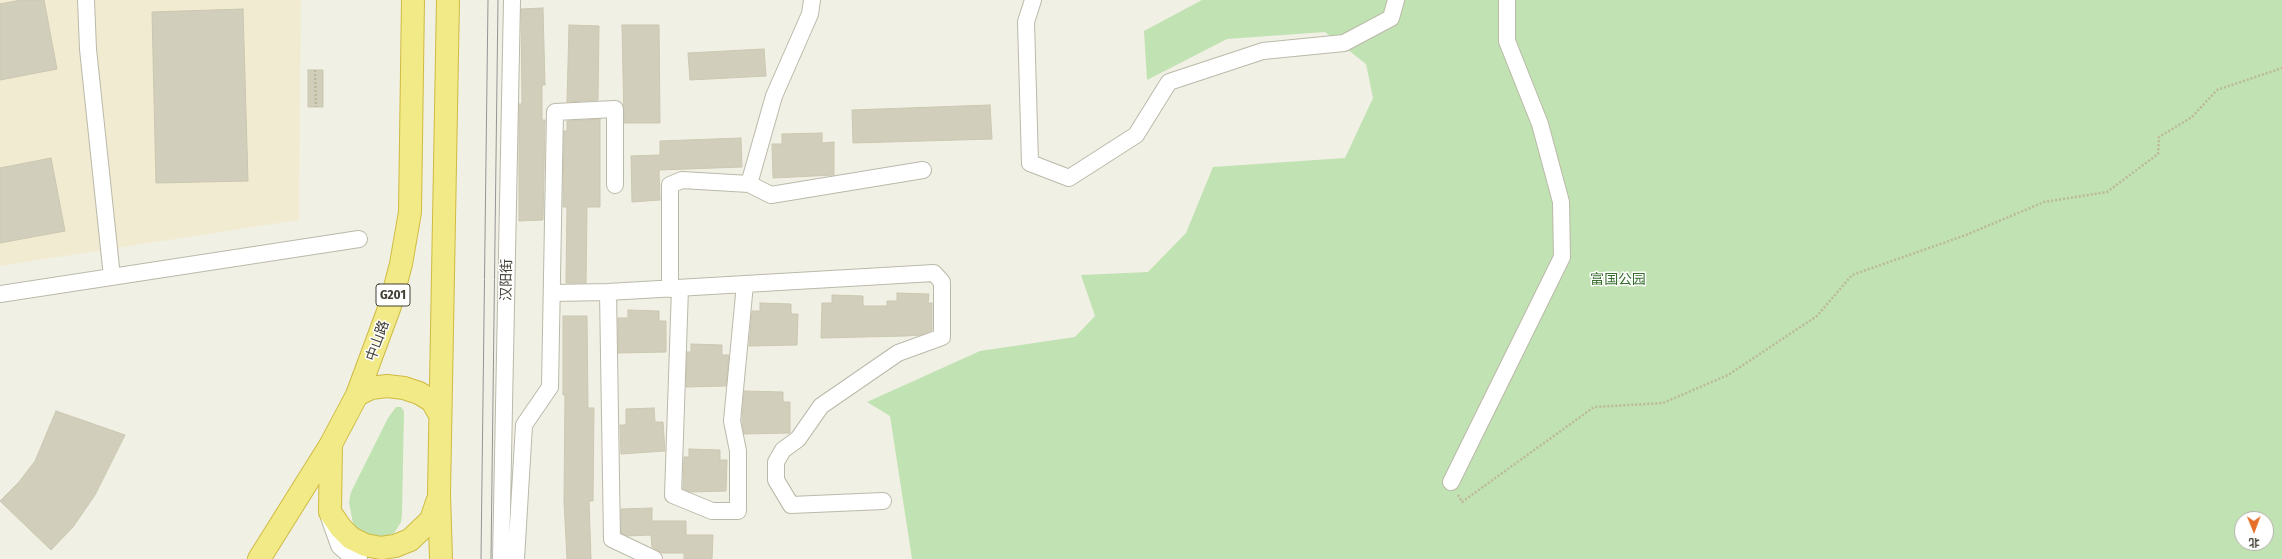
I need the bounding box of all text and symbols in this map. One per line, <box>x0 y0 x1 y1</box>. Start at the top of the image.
street label: 汉阳街 <box>498 259 516 301</box>
park label: 富国公园 <box>1590 272 1646 288</box>
road number: G201 <box>376 284 410 306</box>
street label: 中山路 <box>363 318 393 364</box>
north arrow <box>2234 511 2274 551</box>
text: 北 <box>2249 536 2260 549</box>

